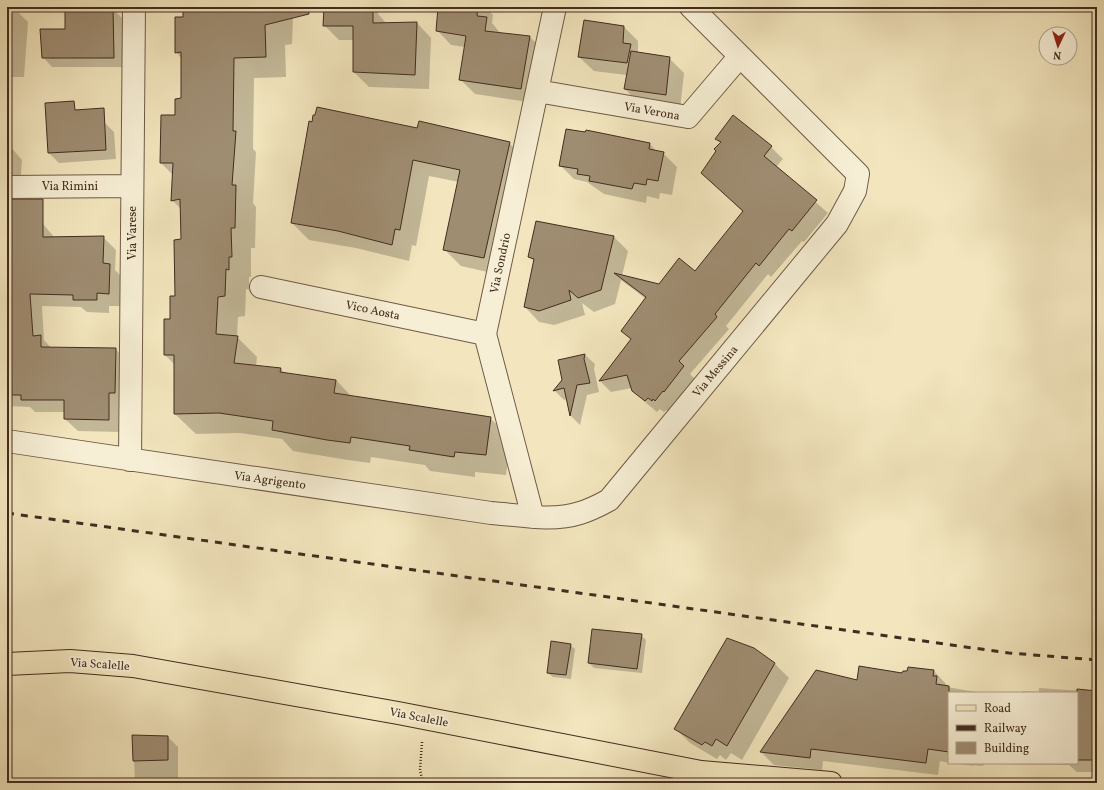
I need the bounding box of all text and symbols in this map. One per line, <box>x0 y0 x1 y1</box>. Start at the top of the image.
north arrow <box>1038 26 1078 66</box>
text: N <box>1053 47 1062 62</box>
street label: Via Verona <box>623 99 681 125</box>
street label: Via Rimini <box>42 179 99 195</box>
street label: Via Varese <box>125 206 141 260</box>
street label: Via Sondrio <box>487 231 515 295</box>
street label: Vico Aosta <box>344 297 402 325</box>
street label: Via Messina <box>689 342 742 401</box>
street label: Via Agrigento <box>233 468 307 494</box>
street label: Via Scalelle <box>70 655 131 675</box>
legend <box>948 692 1078 764</box>
text: Road <box>984 701 1011 717</box>
street label: Via Scalelle <box>388 704 450 732</box>
text: Railway <box>984 721 1027 737</box>
text: Building <box>984 741 1029 757</box>

